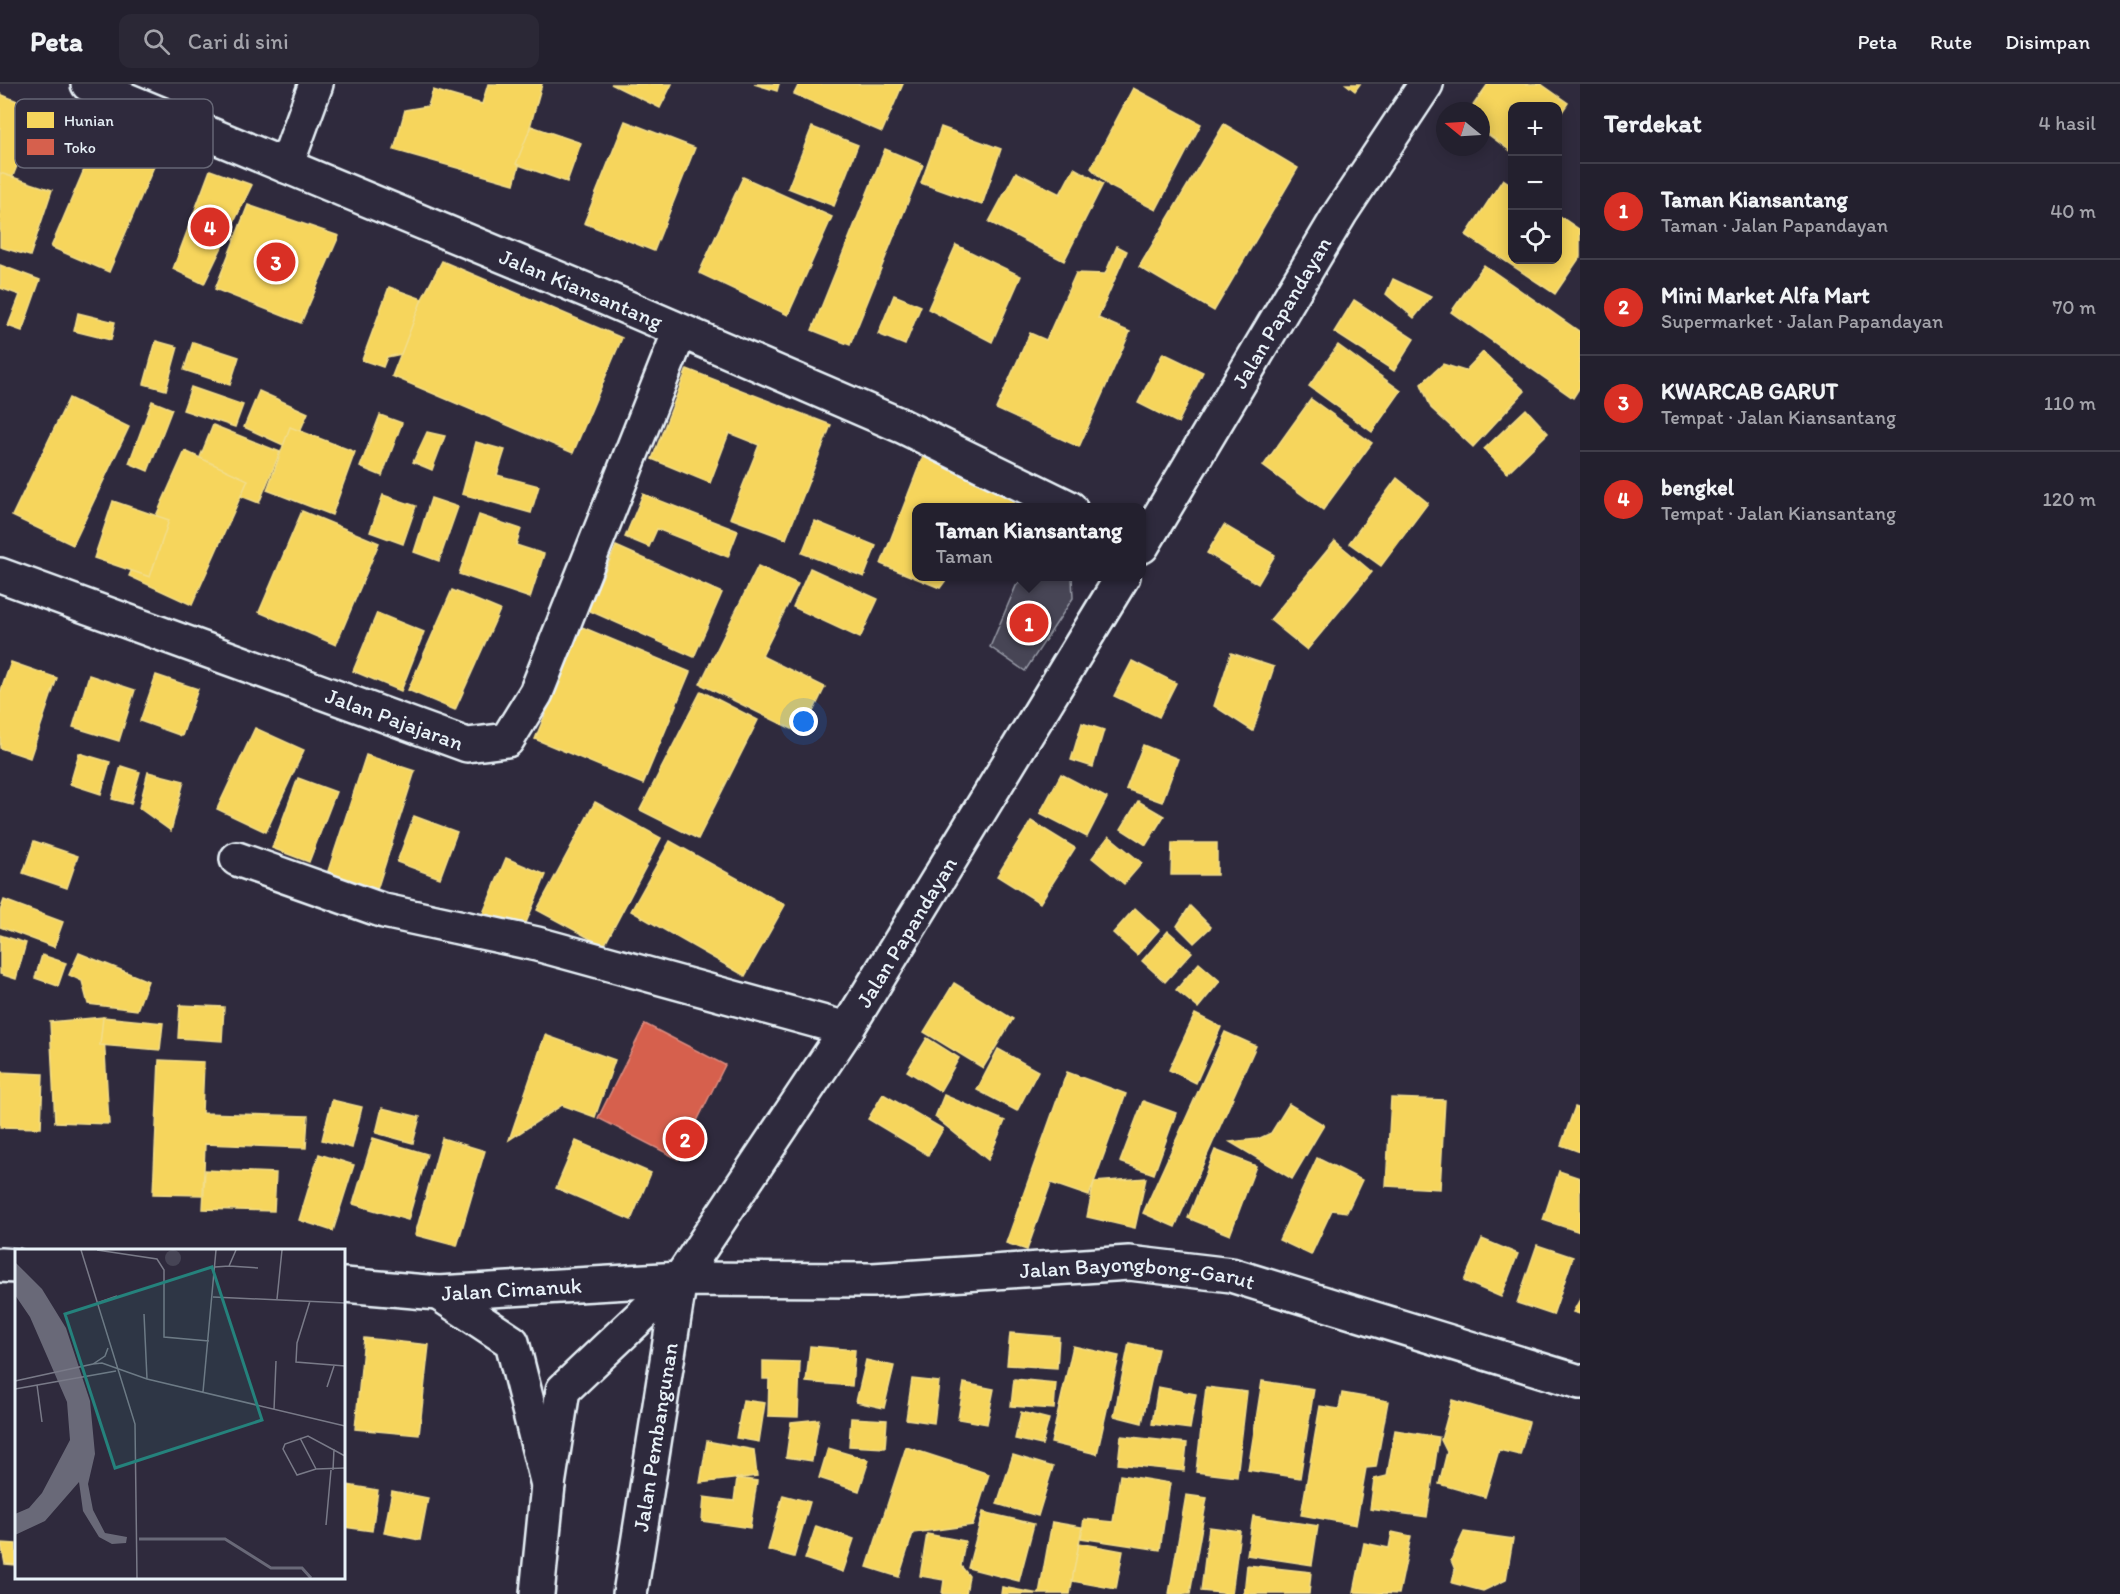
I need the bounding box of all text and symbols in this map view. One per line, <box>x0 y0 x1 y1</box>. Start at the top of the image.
search box <box>119 14 539 68</box>
text: Peta <box>30 24 83 58</box>
icon: search <box>140 25 173 58</box>
text: Cari di sini <box>188 28 289 55</box>
text: Peta <box>1857 29 1897 54</box>
text: Rute <box>1930 29 1972 54</box>
text: Disimpan <box>2005 29 2090 54</box>
legend <box>15 99 213 168</box>
north arrow <box>1436 102 1490 156</box>
map controls <box>1508 102 1562 264</box>
button: + <box>1508 102 1562 156</box>
text: Terdekat <box>1604 107 1702 139</box>
text: Hunian <box>64 111 114 130</box>
text: 4 hasil <box>2039 111 2096 135</box>
text: Toko <box>64 138 96 157</box>
button: − <box>1508 156 1562 210</box>
text: Taman Kiansantang <box>1661 186 1848 213</box>
text: 1 <box>1619 199 1628 223</box>
text: 40 m <box>2050 199 2096 223</box>
pin: 4 <box>190 204 230 250</box>
button: locate <box>1508 210 1562 264</box>
text: Taman · Jalan Papandayan <box>1661 213 1888 237</box>
street label: Jalan Papandayan <box>1226 231 1338 393</box>
pin: 3 <box>256 240 296 285</box>
street label: Jalan Kiansantang <box>495 243 668 336</box>
text: Mini Market Alfa Mart <box>1661 282 1870 309</box>
text: 2 <box>1618 295 1629 319</box>
text: 70 m <box>2052 295 2096 319</box>
text: Supermarket · Jalan Papandayan <box>1661 309 1943 333</box>
text: KWARCAB GARUT <box>1661 378 1838 405</box>
text: 3 <box>1618 391 1629 415</box>
text: 110 m <box>2044 391 2096 415</box>
text: Tempat · Jalan Kiansantang <box>1661 405 1896 429</box>
text: bengkel <box>1661 474 1734 501</box>
text: 4 <box>1617 487 1630 511</box>
text: 120 m <box>2043 487 2096 511</box>
text: Tempat · Jalan Kiansantang <box>1661 501 1896 525</box>
popup <box>912 503 1146 581</box>
text: Taman Kiansantang <box>936 517 1122 544</box>
text: Taman <box>936 544 993 568</box>
pin: 1 <box>1010 600 1048 646</box>
street label: Jalan Pajajaran <box>322 682 468 757</box>
your location <box>789 707 818 736</box>
street label: Jalan Papandayan <box>850 851 963 1012</box>
pin: 2 <box>666 1116 704 1162</box>
inset map <box>15 1249 345 1579</box>
street label: Jalan Bayongbong-Garut <box>1019 1250 1258 1296</box>
street label: Jalan Cimanuk <box>440 1272 583 1307</box>
street label: Jalan Pembangunan <box>627 1340 684 1533</box>

